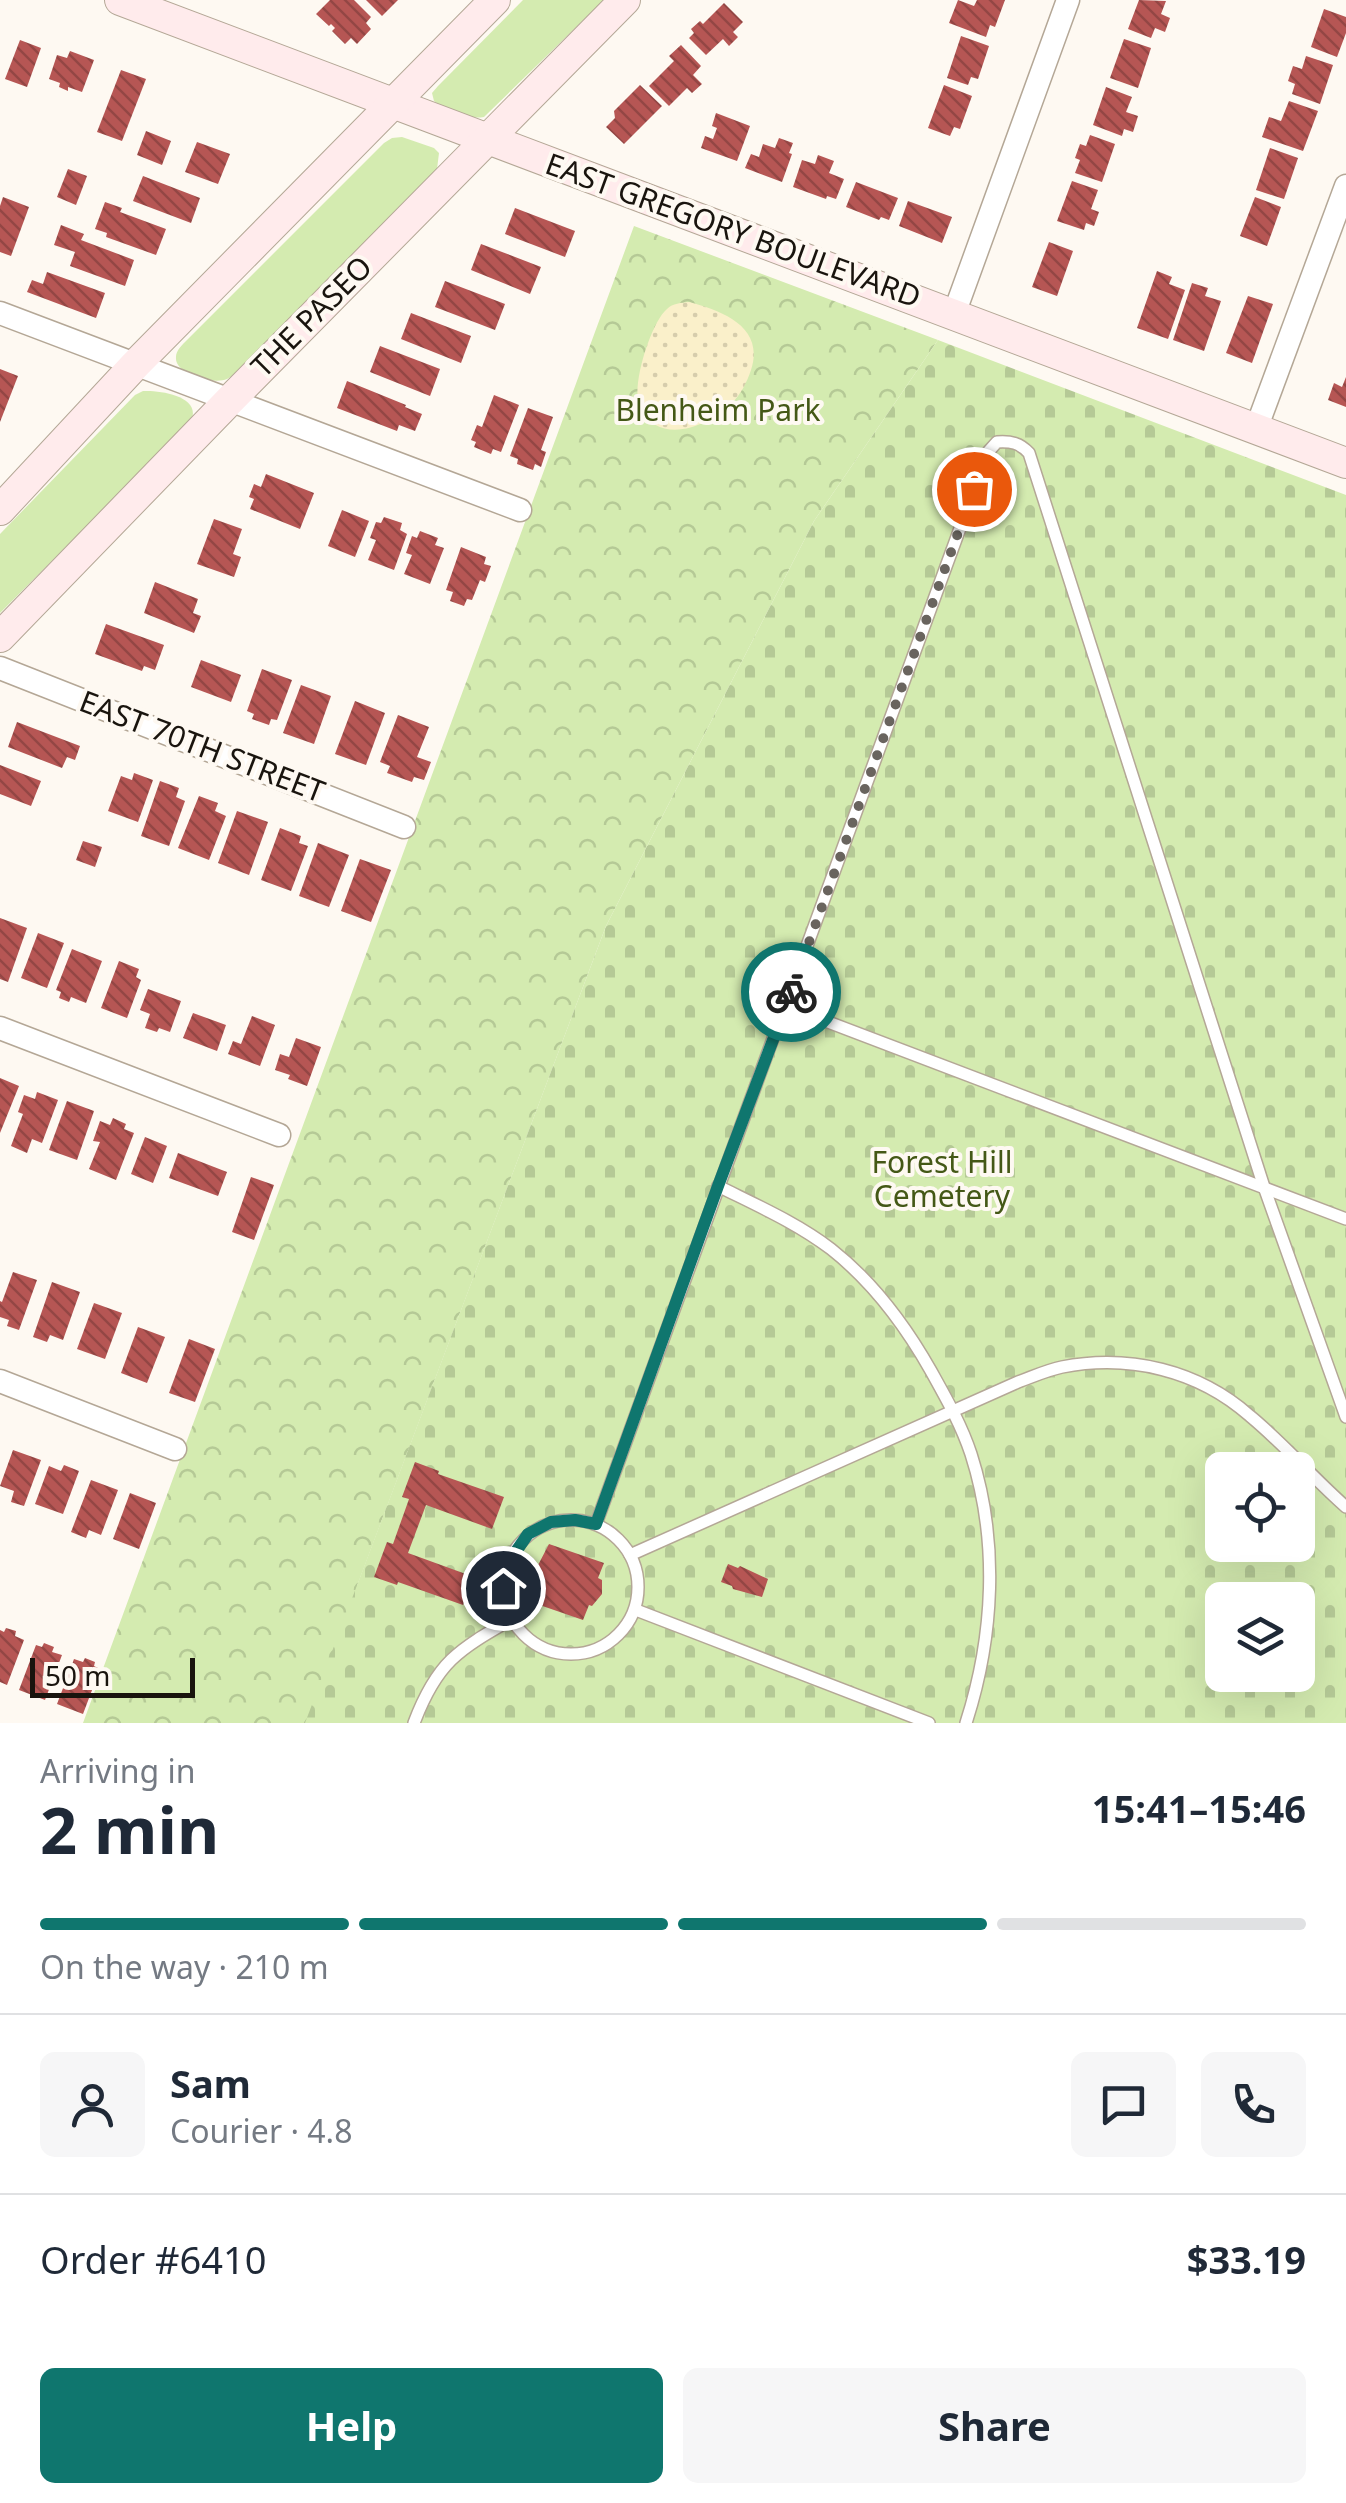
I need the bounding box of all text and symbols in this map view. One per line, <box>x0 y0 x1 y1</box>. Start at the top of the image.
street label: EAST GREGORY BOULEVARD <box>540 143 927 317</box>
street label: THE PASEO <box>241 246 381 386</box>
park label: Blenheim Park <box>615 389 821 430</box>
pin <box>932 447 1017 532</box>
icon: bag <box>947 462 1002 517</box>
street label: EAST 70TH STREET <box>74 680 331 811</box>
courier <box>741 942 841 1042</box>
icon: bike <box>764 965 819 1020</box>
park label: Forest Hill Cemetery <box>872 1141 1012 1216</box>
map controls <box>1205 1452 1315 1692</box>
button: locate <box>1205 1452 1315 1562</box>
pin <box>461 1546 546 1631</box>
icon: home <box>476 1561 531 1616</box>
button: layers <box>1205 1582 1315 1692</box>
scale bar <box>30 1653 195 1698</box>
text: 50 m <box>45 1656 111 1694</box>
text: Arriving in <box>40 1749 195 1792</box>
text: 15:41–15:46 <box>1092 1782 1306 1834</box>
text: 2 min <box>40 1785 219 1873</box>
text: On the way · 210 m <box>40 1945 329 1988</box>
button: person <box>40 2052 145 2157</box>
button: chat <box>1071 2052 1176 2157</box>
button: phone <box>1201 2052 1306 2157</box>
text: Sam <box>170 2057 251 2109</box>
text: Courier · 4.8 <box>170 2109 353 2152</box>
text: Order #6410 <box>40 2233 266 2285</box>
text: $33.19 <box>1187 2233 1306 2285</box>
button: Help <box>40 2368 663 2483</box>
button: Share <box>683 2368 1306 2483</box>

